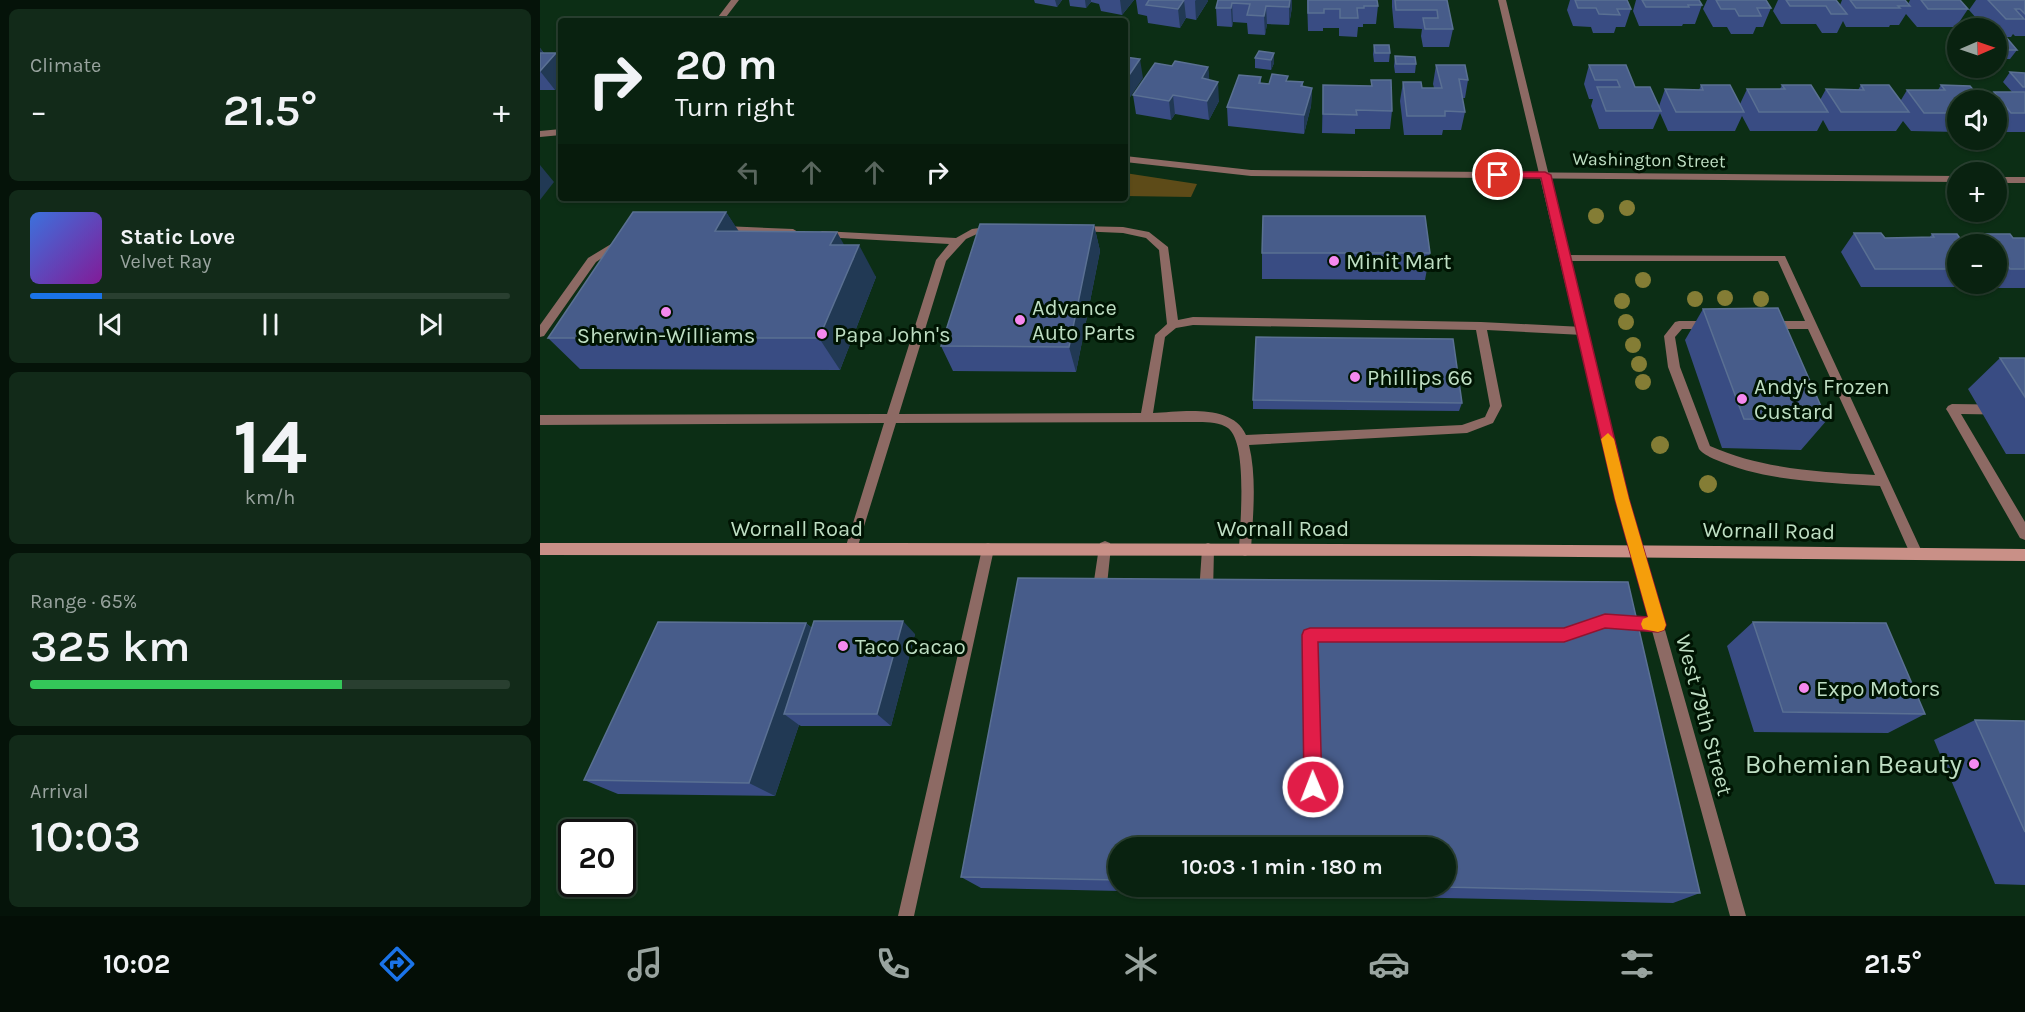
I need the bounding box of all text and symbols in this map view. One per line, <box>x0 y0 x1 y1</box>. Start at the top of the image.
north arrow <box>1947 18 2007 78</box>
map controls <box>1947 18 2007 294</box>
text: 20 m <box>675 40 777 90</box>
icon: right <box>576 42 654 120</box>
text: Climate <box>30 54 101 77</box>
text: 21.5° <box>223 84 317 136</box>
button: sound <box>1947 90 2007 150</box>
text: Turn right <box>675 91 795 123</box>
text: − <box>30 92 47 130</box>
text: + <box>493 92 510 130</box>
street label: Washington Street <box>1572 148 1726 172</box>
pin <box>1472 149 1523 200</box>
icon: left <box>732 156 765 189</box>
icon: ahead <box>795 156 828 189</box>
icon: ahead <box>858 156 891 189</box>
icon: right <box>921 156 954 189</box>
icon: arrive <box>1481 158 1514 191</box>
button: + <box>1947 162 2007 222</box>
text: Static Love <box>120 224 235 250</box>
button: − <box>1947 234 2007 294</box>
place label: Minit Mart <box>1346 249 1452 275</box>
text: Velvet Ray <box>120 250 212 273</box>
marker: Minit Mart <box>1327 254 1341 268</box>
place label: Advance Auto Parts <box>1032 295 1136 346</box>
marker: Sherwin-Williams <box>659 305 673 319</box>
icon: previous <box>94 308 127 341</box>
icon: pause <box>254 308 287 341</box>
icon: next <box>414 308 447 341</box>
marker: Advance Auto Parts <box>1013 313 1027 327</box>
place label: Papa John's <box>834 322 950 348</box>
place label: Sherwin-Williams <box>577 323 755 349</box>
marker: Papa John's <box>815 327 829 341</box>
place label: Phillips 66 <box>1367 365 1473 391</box>
marker: Phillips 66 <box>1348 370 1362 384</box>
place label: Andy's Frozen Custard <box>1754 374 1889 425</box>
marker: Andy's Frozen Custard <box>1735 392 1749 406</box>
text: 14 <box>233 401 307 493</box>
text: km/h <box>245 486 295 509</box>
street label: Wornall Road <box>731 516 863 542</box>
street label: Wornall Road <box>1217 516 1349 542</box>
street label: Wornall Road <box>1703 517 1835 545</box>
text: Range · 65% <box>30 590 137 613</box>
text: 325 km <box>30 620 191 672</box>
street label: West 79th Street <box>1670 632 1738 799</box>
place label: Taco Cacao <box>855 634 966 660</box>
marker: Taco Cacao <box>836 639 850 653</box>
place label: Expo Motors <box>1816 676 1940 702</box>
marker: Expo Motors <box>1797 681 1811 695</box>
place label: Bohemian Beauty <box>1745 748 1962 780</box>
position arrow <box>1281 755 1345 819</box>
marker: Bohemian Beauty <box>1967 757 1981 771</box>
text: Arrival <box>30 780 89 803</box>
text: 10:03 <box>30 810 141 862</box>
speed limit sign: 20 <box>558 819 636 897</box>
text: 10:03 · 1 min · 180 m <box>1181 854 1383 880</box>
icon: directions <box>376 943 418 985</box>
icon: music <box>624 943 666 985</box>
icon: phone <box>872 943 914 985</box>
icon: climate <box>1120 943 1162 985</box>
icon: car <box>1368 943 1410 985</box>
icon: filters <box>1616 943 1658 985</box>
text: 10:02 <box>103 948 170 980</box>
text: 21.5° <box>1864 948 1922 980</box>

